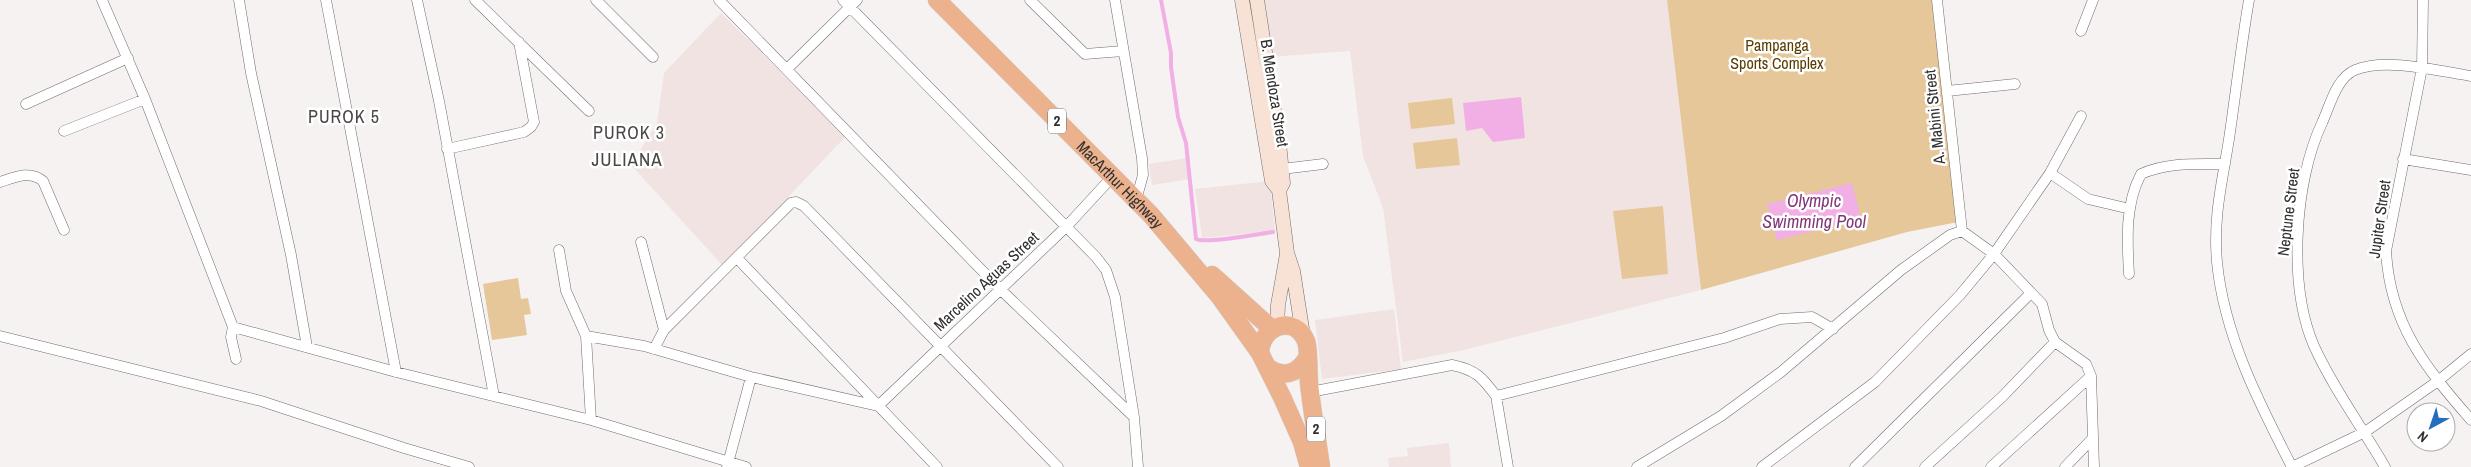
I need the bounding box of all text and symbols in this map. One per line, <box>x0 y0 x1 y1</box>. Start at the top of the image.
park label: Pampanga Sports Complex <box>1730 34 1824 74</box>
street label: B. Mendoza Street <box>1256 38 1294 149</box>
street label: A. Mabini Street <box>1918 68 1950 166</box>
district label: PUROK 5 <box>308 104 380 129</box>
road number: 2 <box>1048 108 1066 134</box>
district label: PUROK 3 <box>593 120 665 145</box>
street label: MacArthur Highway <box>1072 136 1169 233</box>
district label: JULIANA <box>591 146 663 172</box>
street label: Neptune Street <box>2272 167 2304 257</box>
street label: Jupiter Street <box>2363 178 2395 260</box>
water label: Olympic Swimming Pool <box>1762 188 1866 234</box>
street label: Marcelino Aguas Street <box>929 226 1044 336</box>
north arrow <box>2406 402 2456 452</box>
road number: 2 <box>1307 416 1325 442</box>
text: N <box>2414 427 2432 447</box>

